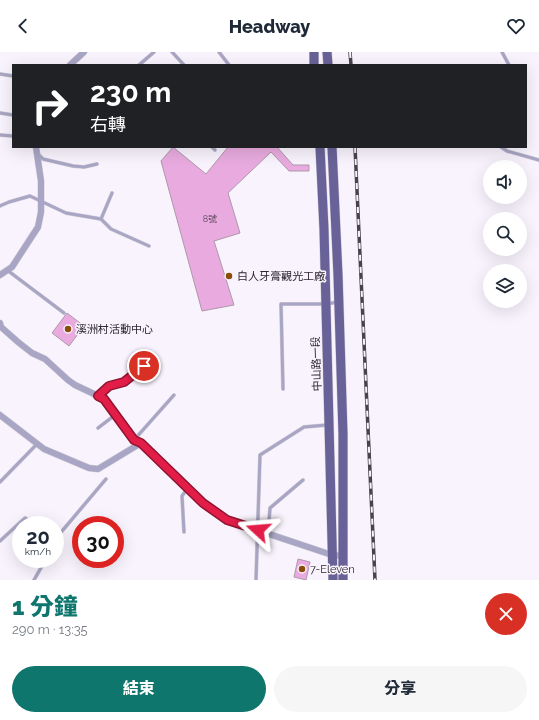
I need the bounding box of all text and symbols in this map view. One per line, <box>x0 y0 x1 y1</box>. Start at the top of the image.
icon: back <box>12 15 34 37</box>
icon: heart <box>505 15 527 37</box>
text: Headway <box>229 16 310 37</box>
text: 230 m <box>90 76 171 109</box>
icon: right <box>24 80 76 132</box>
text: 右轉 <box>90 114 126 135</box>
map controls <box>483 160 527 308</box>
button: sound <box>483 160 527 204</box>
button: search <box>483 212 527 256</box>
house number: 8號 <box>203 214 217 224</box>
button: layers <box>483 264 527 308</box>
place label: 白人牙膏觀光工廠 <box>237 270 325 283</box>
marker: 白人牙膏觀光工廠 <box>224 271 234 281</box>
place label: 溪洲村活動中心 <box>76 323 153 336</box>
marker: 溪洲村活動中心 <box>63 324 73 334</box>
street label: 中山路一段 <box>309 336 324 392</box>
pin <box>127 349 161 383</box>
icon: arrive <box>133 355 155 377</box>
position arrow <box>237 509 279 551</box>
speed limit sign: 30 <box>72 516 124 568</box>
text: 20 <box>26 525 50 549</box>
text: km/h <box>25 546 51 557</box>
place label: 7-Eleven <box>310 563 355 576</box>
marker: 7-Eleven <box>297 564 307 574</box>
text: 1 分鐘 <box>12 592 78 621</box>
button: close <box>485 593 527 635</box>
text: 290 m · 13:35 <box>12 622 88 637</box>
button: 結束 <box>12 666 266 712</box>
button: 分享 <box>274 666 527 712</box>

